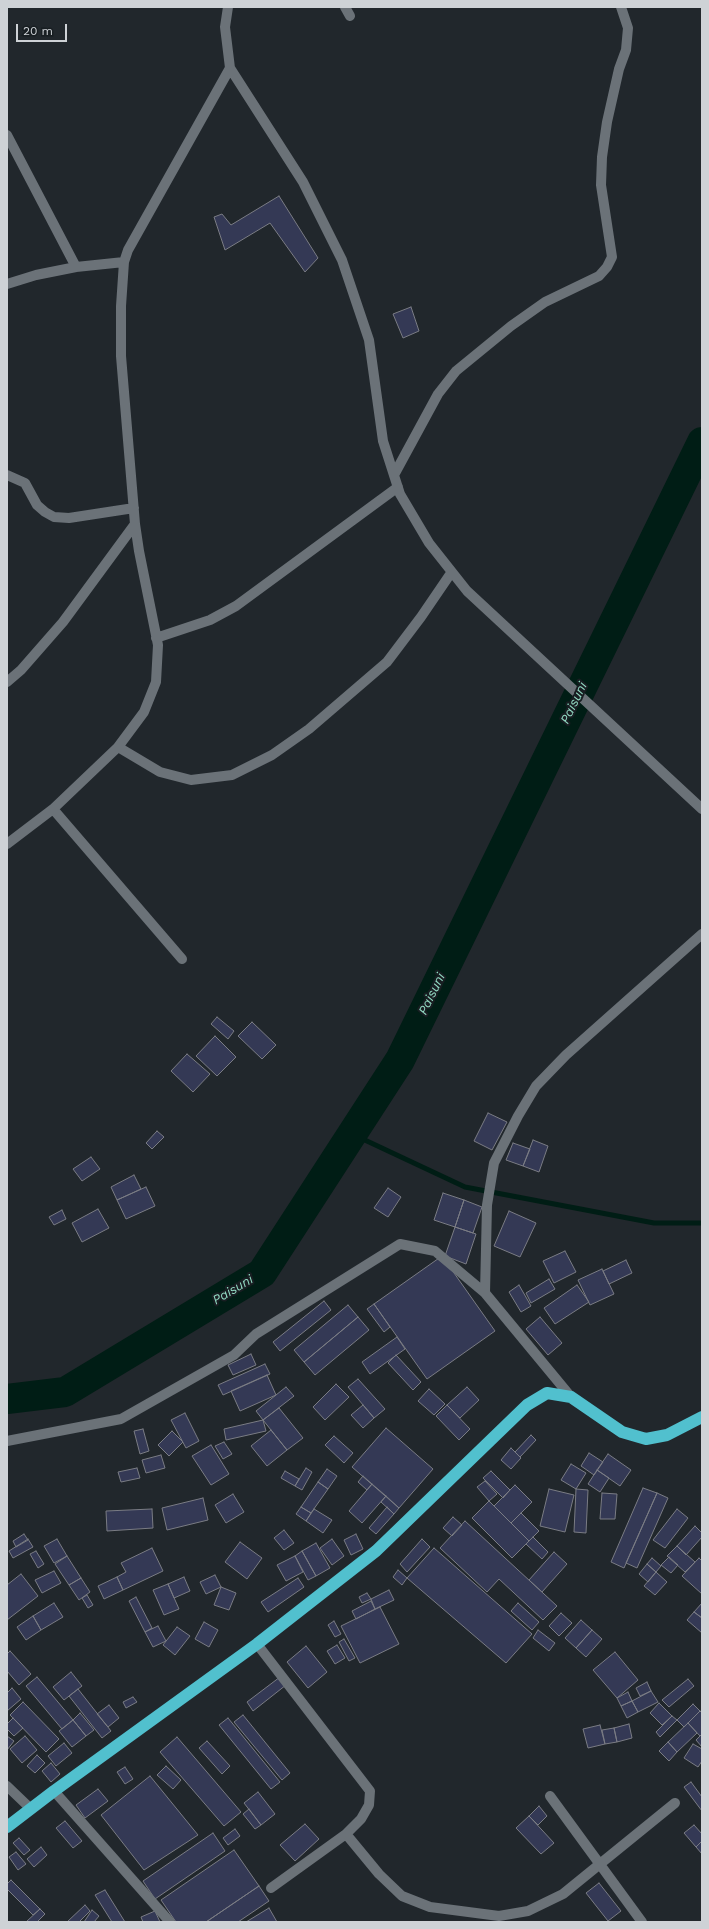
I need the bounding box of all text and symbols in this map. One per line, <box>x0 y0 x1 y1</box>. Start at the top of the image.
scale bar <box>18 16 69 42</box>
text: 20 m <box>23 24 53 38</box>
water label: Paisuni <box>557 680 591 726</box>
water label: Paisuni <box>415 971 449 1017</box>
water label: Paisuni <box>210 1272 256 1308</box>

